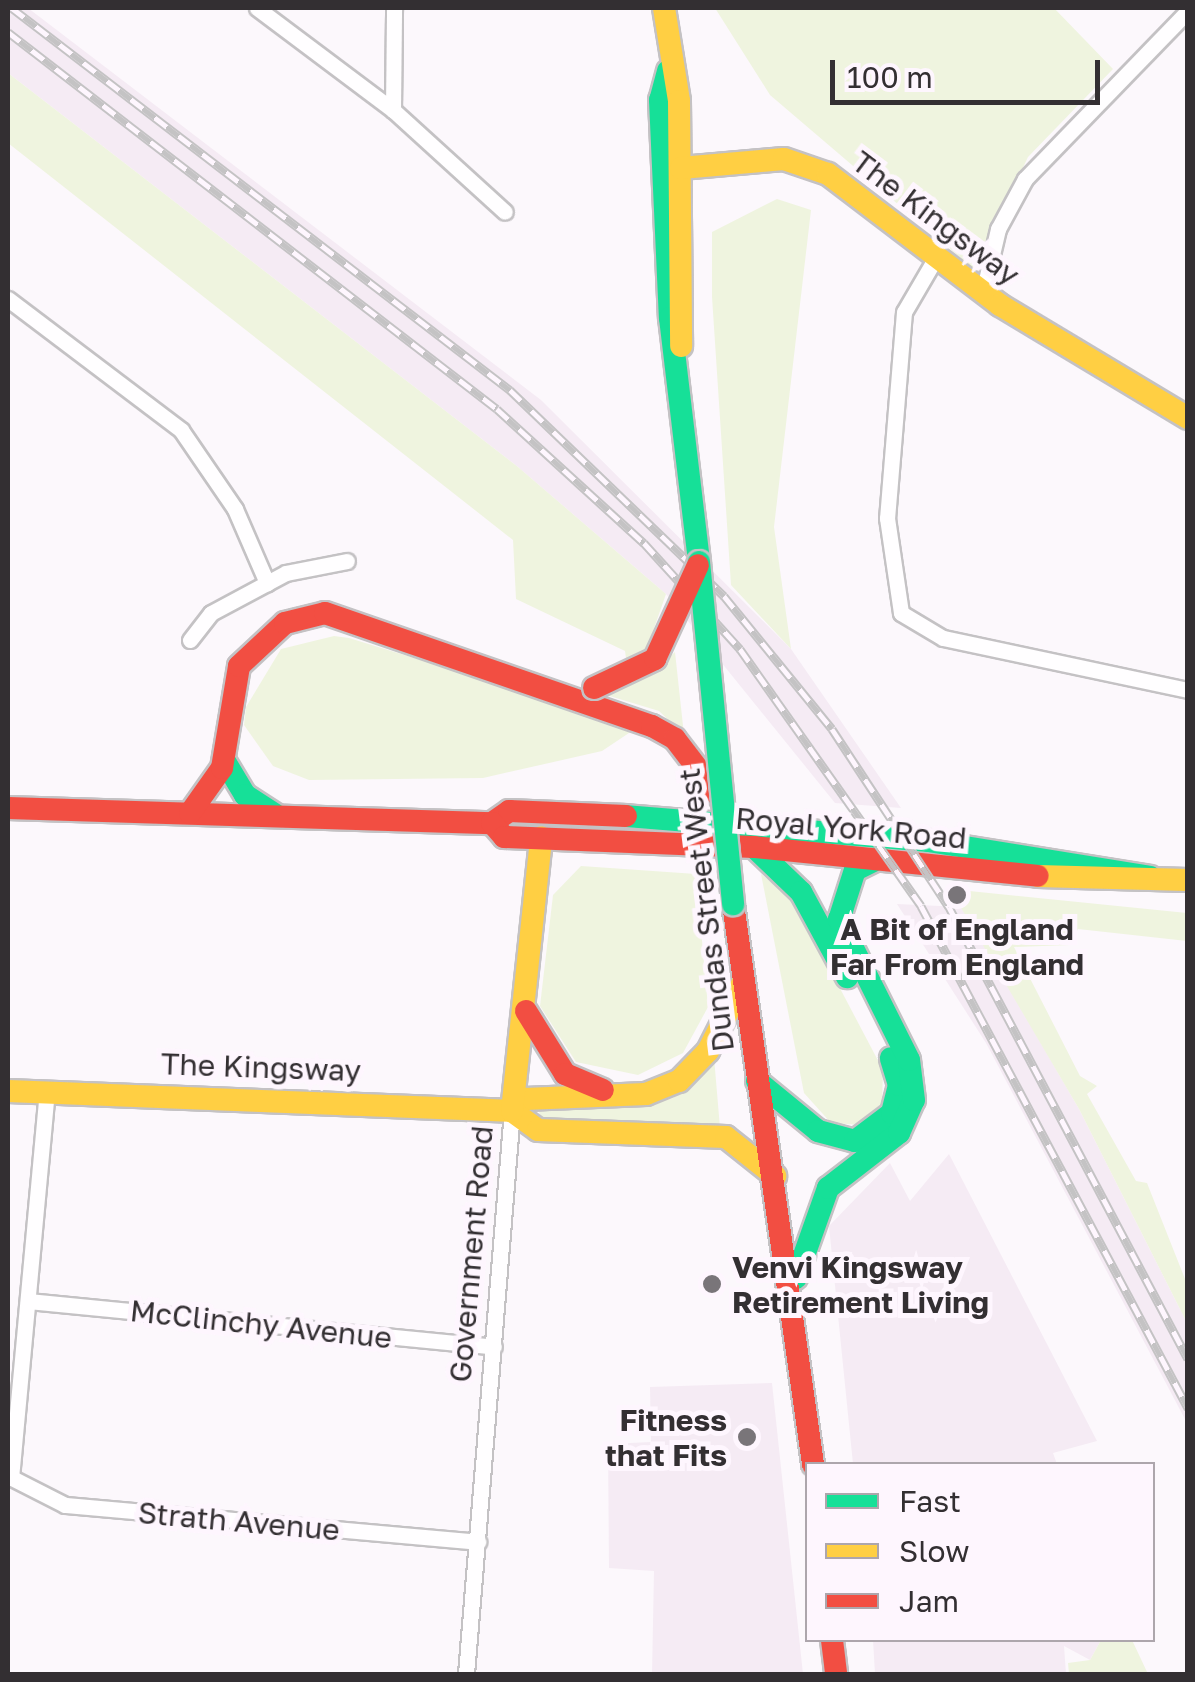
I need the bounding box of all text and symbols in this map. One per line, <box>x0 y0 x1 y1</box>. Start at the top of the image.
scale bar <box>835 40 1105 102</box>
text: 100 m <box>847 59 933 95</box>
street label: The Kingsway <box>845 143 1027 293</box>
street label: Dundas Street West <box>671 766 741 1054</box>
street label: Royal York Road <box>734 800 968 856</box>
marker: A Bit of England Far From England <box>946 884 968 906</box>
place label: A Bit of England Far From England <box>830 911 1084 982</box>
street label: The Kingsway <box>160 1046 362 1088</box>
street label: Government Road <box>442 1124 500 1384</box>
place label: Venvi Kingsway Retirement Living <box>732 1249 989 1320</box>
marker: Venvi Kingsway Retirement Living <box>701 1273 723 1295</box>
street label: McClinchy Avenue <box>128 1292 394 1356</box>
place label: Fitness that Fits <box>605 1402 727 1472</box>
marker: Fitness that Fits <box>736 1426 758 1448</box>
legend <box>805 1462 1155 1642</box>
text: Fast <box>899 1483 961 1519</box>
street label: Strath Avenue <box>137 1494 341 1548</box>
text: Slow <box>899 1533 970 1569</box>
text: Jam <box>899 1583 959 1619</box>

